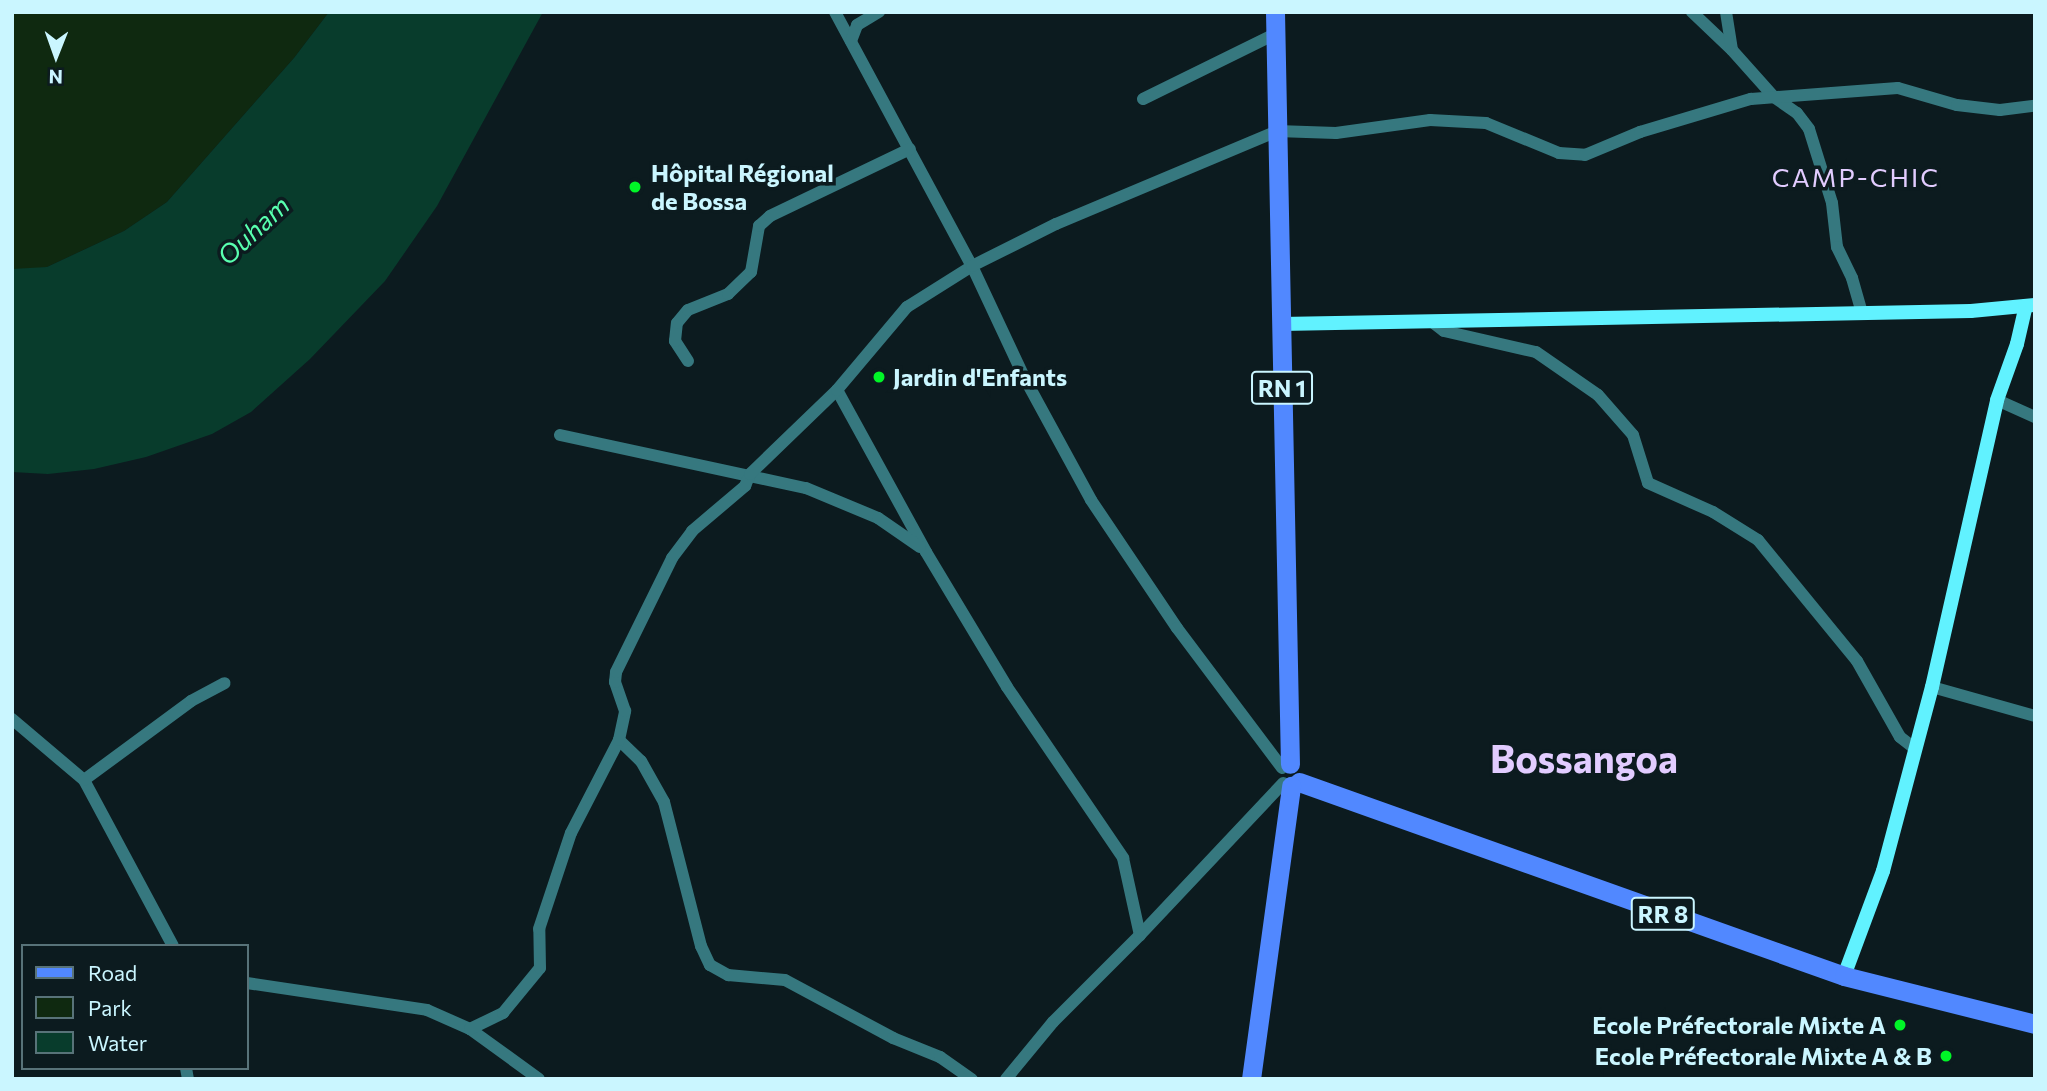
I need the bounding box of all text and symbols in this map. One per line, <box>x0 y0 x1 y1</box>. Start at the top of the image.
north arrow <box>21 21 91 91</box>
text: N <box>48 66 63 89</box>
place label: Hôpital Régional de Bossa <box>651 159 834 215</box>
district label: CAMP-CHIC <box>1773 161 1939 193</box>
marker: Hôpital Régional de Bossa <box>625 177 645 197</box>
water label: Ouham <box>211 189 295 271</box>
place label: Jardin d'Enfants <box>893 363 1067 391</box>
road number: RN 1 <box>1250 368 1314 408</box>
marker: Jardin d'Enfants <box>871 369 887 385</box>
district label: Bossangoa <box>1490 735 1678 781</box>
road number: RR 8 <box>1630 894 1696 934</box>
legend <box>21 944 248 1070</box>
text: Road <box>88 960 137 985</box>
text: Park <box>88 995 132 1020</box>
place label: Ecole Préfectorale Mixte A <box>1592 1011 1886 1039</box>
marker: Ecole Préfectorale Mixte A <box>1892 1017 1908 1033</box>
text: Water <box>88 1030 147 1055</box>
place label: Ecole Préfectorale Mixte A & B <box>1595 1042 1932 1070</box>
marker: Ecole Préfectorale Mixte A & B <box>1938 1048 1954 1064</box>

